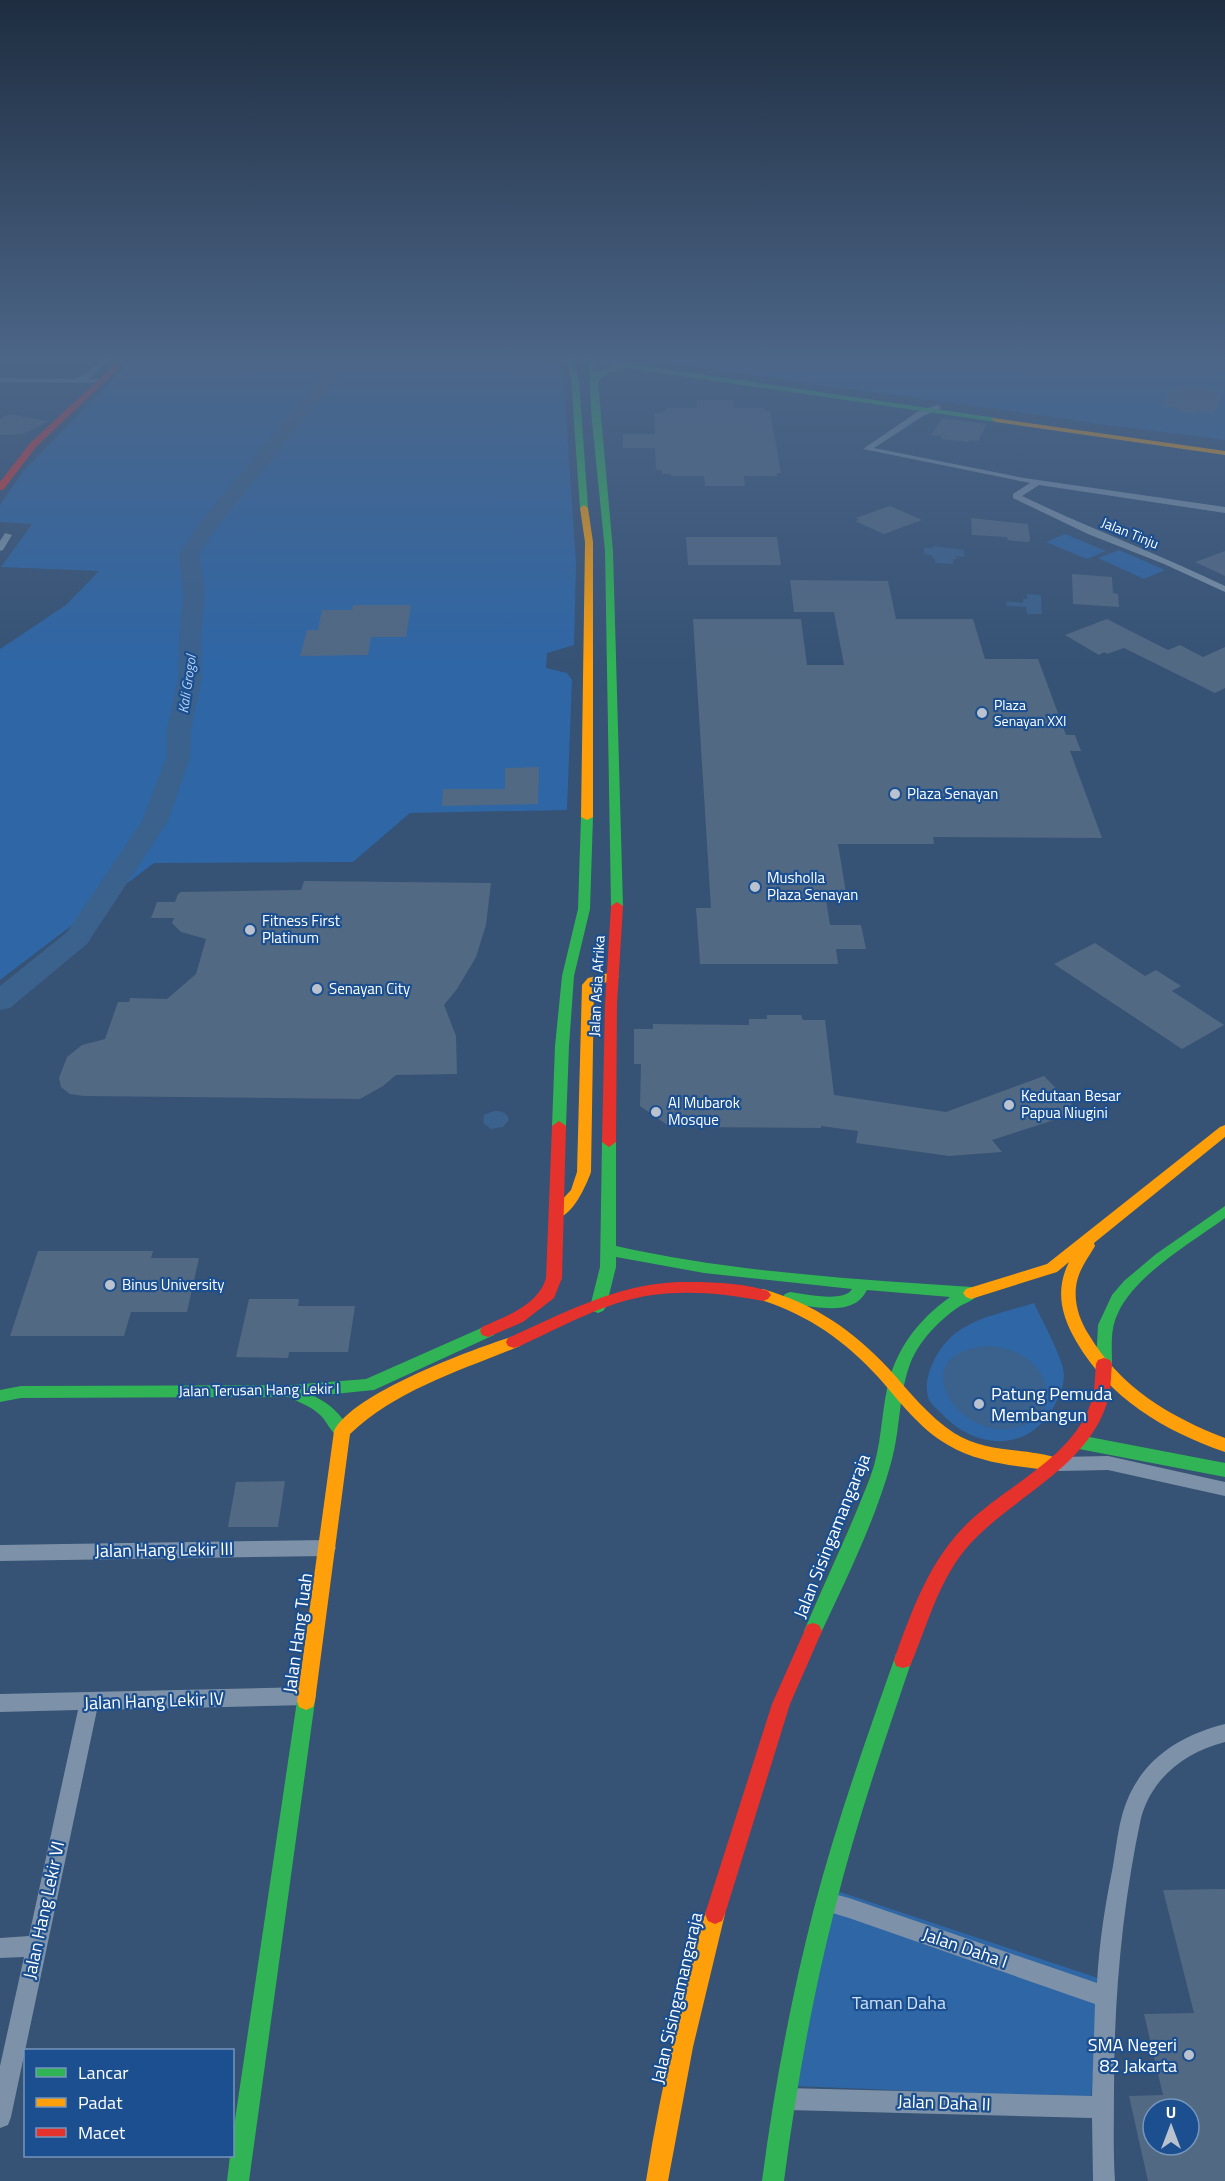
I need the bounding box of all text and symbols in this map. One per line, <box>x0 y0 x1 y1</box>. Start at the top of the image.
street label: Jalan Tinju <box>1098 511 1162 554</box>
water label: Kali Grogol <box>172 651 201 714</box>
place label: Plaza Senayan XXI <box>994 694 1066 731</box>
marker: Plaza Senayan XXI <box>975 706 989 720</box>
place label: Plaza Senayan <box>907 782 998 805</box>
marker: Plaza Senayan <box>888 787 902 801</box>
place label: Musholla Plaza Senayan <box>767 866 858 906</box>
marker: Musholla Plaza Senayan <box>748 880 762 894</box>
place label: Fitness First Platinum <box>262 909 341 949</box>
marker: Fitness First Platinum <box>243 923 257 937</box>
street label: Jalan Asia Afrika <box>582 934 611 1037</box>
place label: Senayan City <box>329 977 410 1000</box>
marker: Senayan City <box>310 982 324 996</box>
place label: Kedutaan Besar Papua Niugini <box>1021 1084 1121 1124</box>
place label: Al Mubarok Mosque <box>668 1091 740 1131</box>
marker: Kedutaan Besar Papua Niugini <box>1002 1098 1016 1112</box>
marker: Al Mubarok Mosque <box>649 1105 663 1119</box>
place label: Binus University <box>122 1273 224 1296</box>
marker: Binus University <box>103 1278 117 1292</box>
street label: Jalan Terusan Hang Lekir I <box>178 1377 340 1402</box>
place label: Patung Pemuda Membangun <box>991 1380 1112 1428</box>
marker: Patung Pemuda Membangun <box>972 1397 986 1411</box>
street label: Jalan Sisingamangaraja <box>786 1450 877 1622</box>
street label: Jalan Hang Lekir III <box>94 1535 234 1564</box>
street label: Jalan Hang Tuah <box>276 1571 319 1695</box>
street label: Jalan Hang Lekir IV <box>83 1685 225 1716</box>
street label: Jalan Hang Lekir VI <box>16 1838 71 1981</box>
street label: Jalan Sisingamangaraja <box>644 1910 709 2086</box>
street label: Jalan Daha I <box>919 1920 1012 1975</box>
park label: Taman Daha <box>852 1989 946 2016</box>
place label: SMA Negeri 82 Jakarta <box>1088 2031 1177 2079</box>
marker: SMA Negeri 82 Jakarta <box>1182 2048 1196 2062</box>
legend <box>24 2049 234 2157</box>
text: Lancar <box>78 2059 128 2086</box>
street label: Jalan Daha II <box>897 2087 991 2118</box>
text: Padat <box>78 2089 123 2116</box>
north arrow <box>1141 2097 1201 2157</box>
text: U <box>1166 2100 1176 2124</box>
text: Macet <box>78 2119 126 2146</box>

